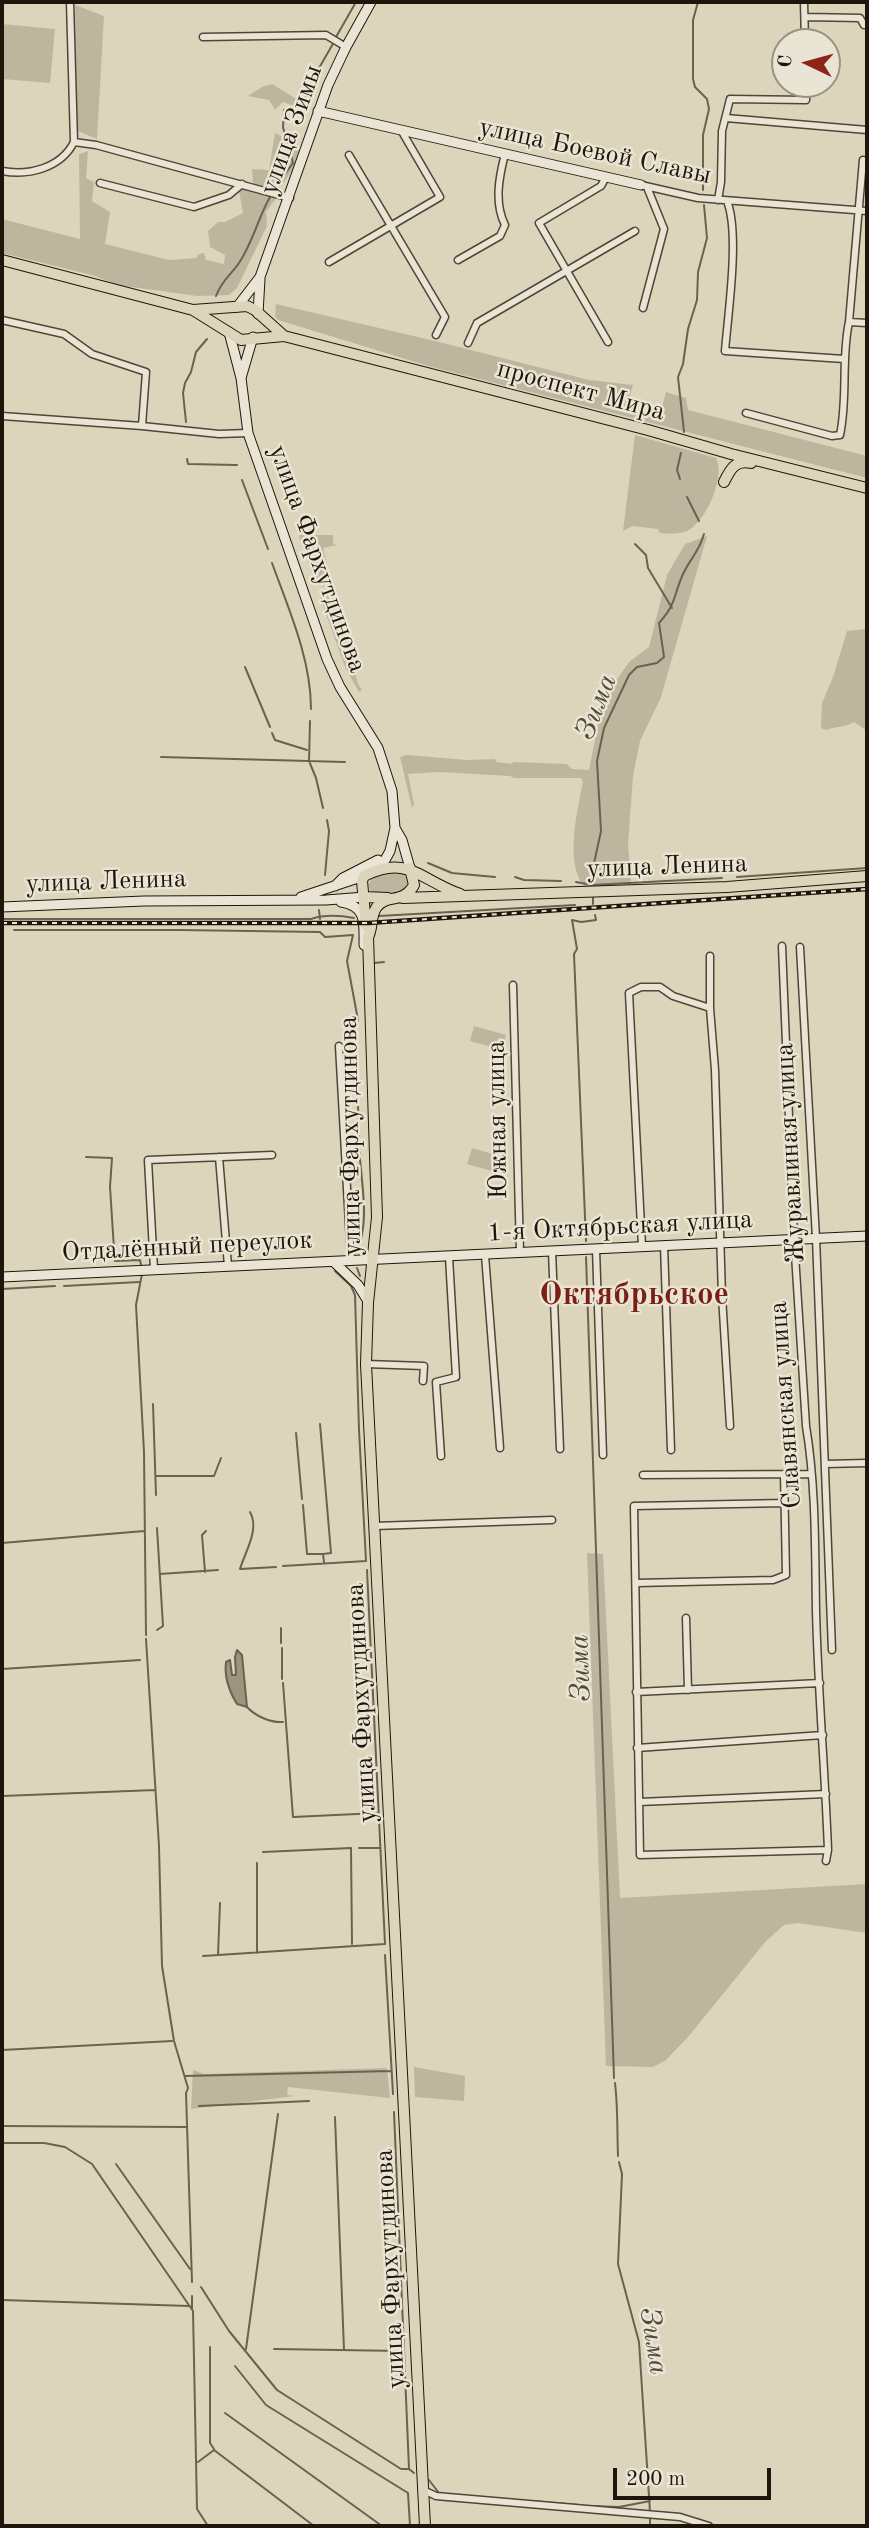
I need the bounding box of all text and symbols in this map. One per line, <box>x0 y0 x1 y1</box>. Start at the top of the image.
north arrow <box>771 28 841 98</box>
text: С <box>777 54 797 68</box>
street label: улица Зимы <box>254 61 330 199</box>
street label: улица Боевой Славы <box>476 112 714 192</box>
street label: проспект Мира <box>493 354 669 428</box>
street label: улица Фархутдинова <box>261 441 373 677</box>
water label: Зима <box>569 669 625 745</box>
street label: улица Ленина <box>586 849 748 885</box>
street label: улица Ленина <box>25 864 187 900</box>
street label: улица Фархутдинова <box>333 1016 369 1256</box>
street label: Южная улица <box>481 1040 515 1200</box>
street label: Журавлиная улица <box>770 1042 812 1264</box>
street label: 1-я Октябрьская улица <box>487 1204 753 1250</box>
street label: Отдалённый переулок <box>61 1225 313 1269</box>
district label: Октябрьское <box>539 1275 729 1315</box>
street label: Славянская улица <box>763 1300 809 1510</box>
street label: улица Фархутдинова <box>340 1582 384 1824</box>
water label: Зима <box>563 1634 599 1702</box>
street label: улица Фархутдинова <box>369 2148 413 2390</box>
water label: Зима <box>631 2305 675 2377</box>
scale bar <box>617 2454 774 2498</box>
text: 200 m <box>626 2469 685 2490</box>

